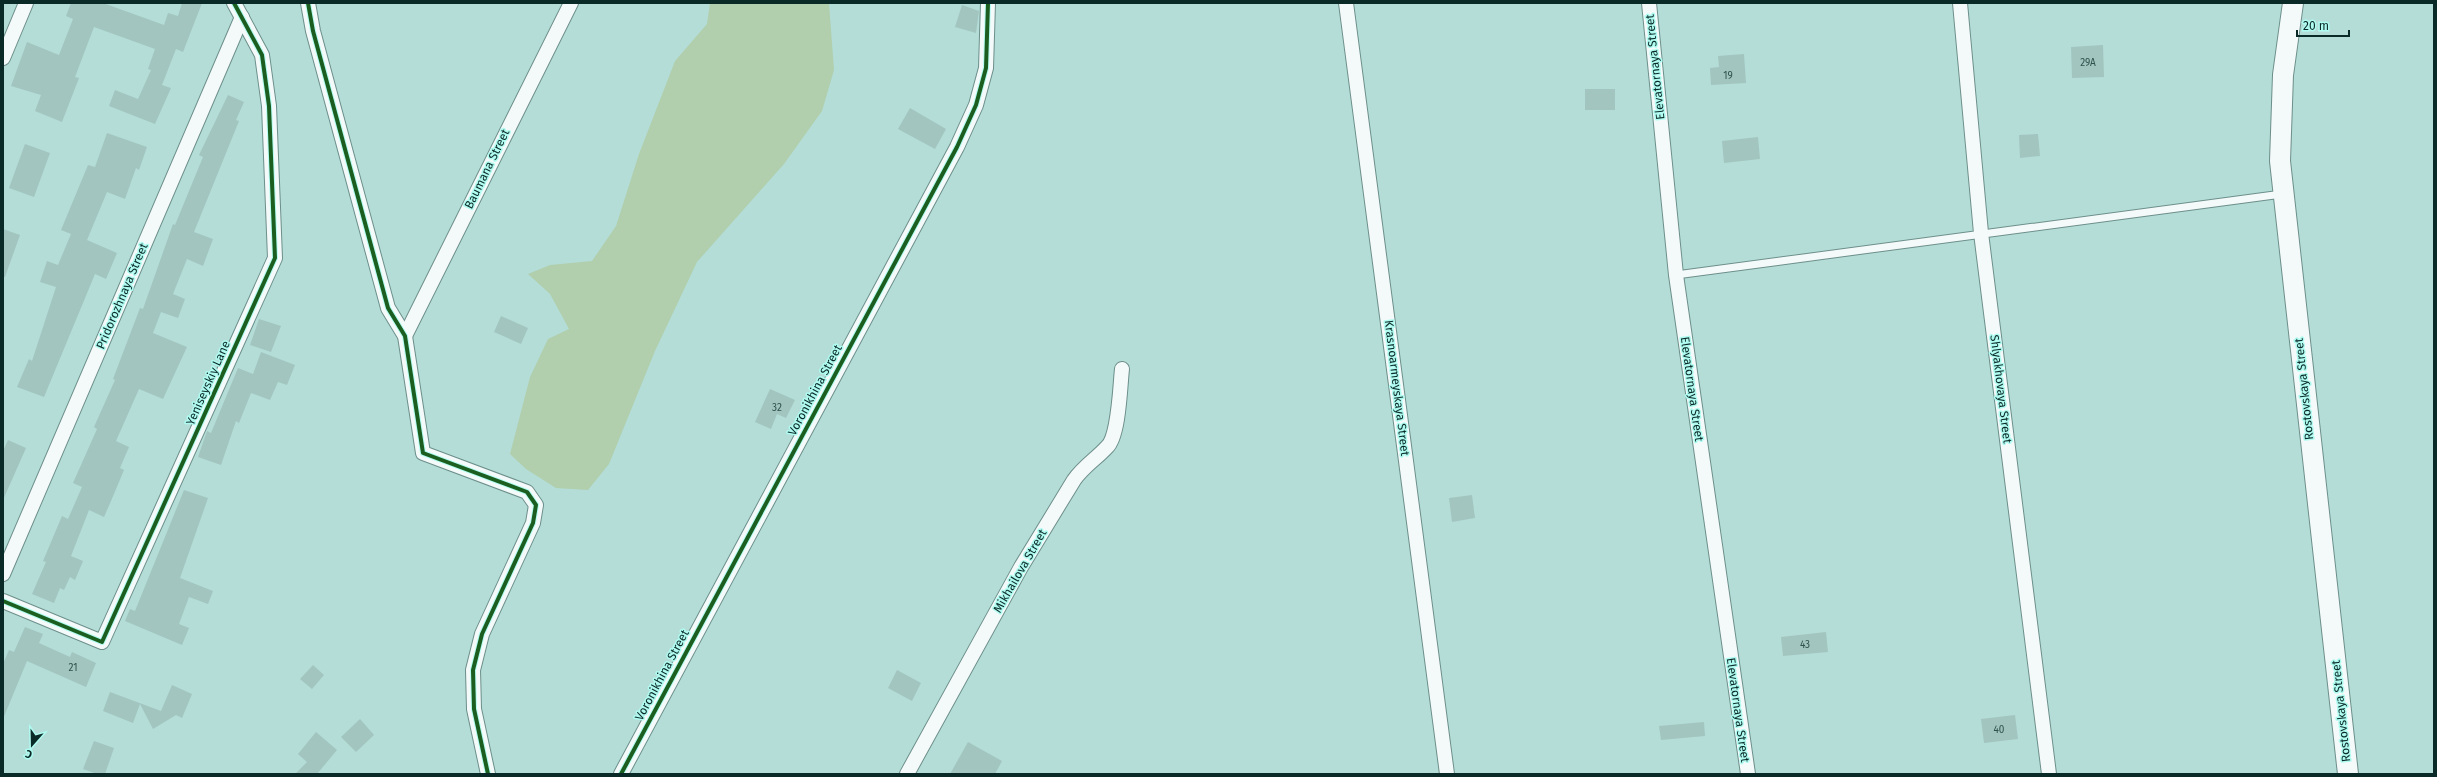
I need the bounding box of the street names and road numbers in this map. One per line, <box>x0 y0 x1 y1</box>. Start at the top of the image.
street label: Elevatornaya Street <box>1642 13 1667 120</box>
street label: Baumana Street <box>462 126 513 211</box>
street label: Pridorozhnaya Street <box>93 240 151 351</box>
street label: Krasnoarmeyskaya Street <box>1382 319 1412 457</box>
street label: Shlyakhovaya Street <box>1987 334 2015 445</box>
street label: Elevatornaya Street <box>1678 336 1706 443</box>
street label: Rostovskaya Street <box>2292 337 2316 441</box>
street label: Yeniseyskiy Lane <box>183 339 233 427</box>
street label: Voronikhina Street <box>785 342 845 438</box>
street label: Mikhailova Street <box>990 526 1050 615</box>
street label: Voronikhina Street <box>632 627 692 723</box>
street label: Elevatornaya Street <box>1724 657 1752 764</box>
street label: Rostovskaya Street <box>2329 659 2353 763</box>

